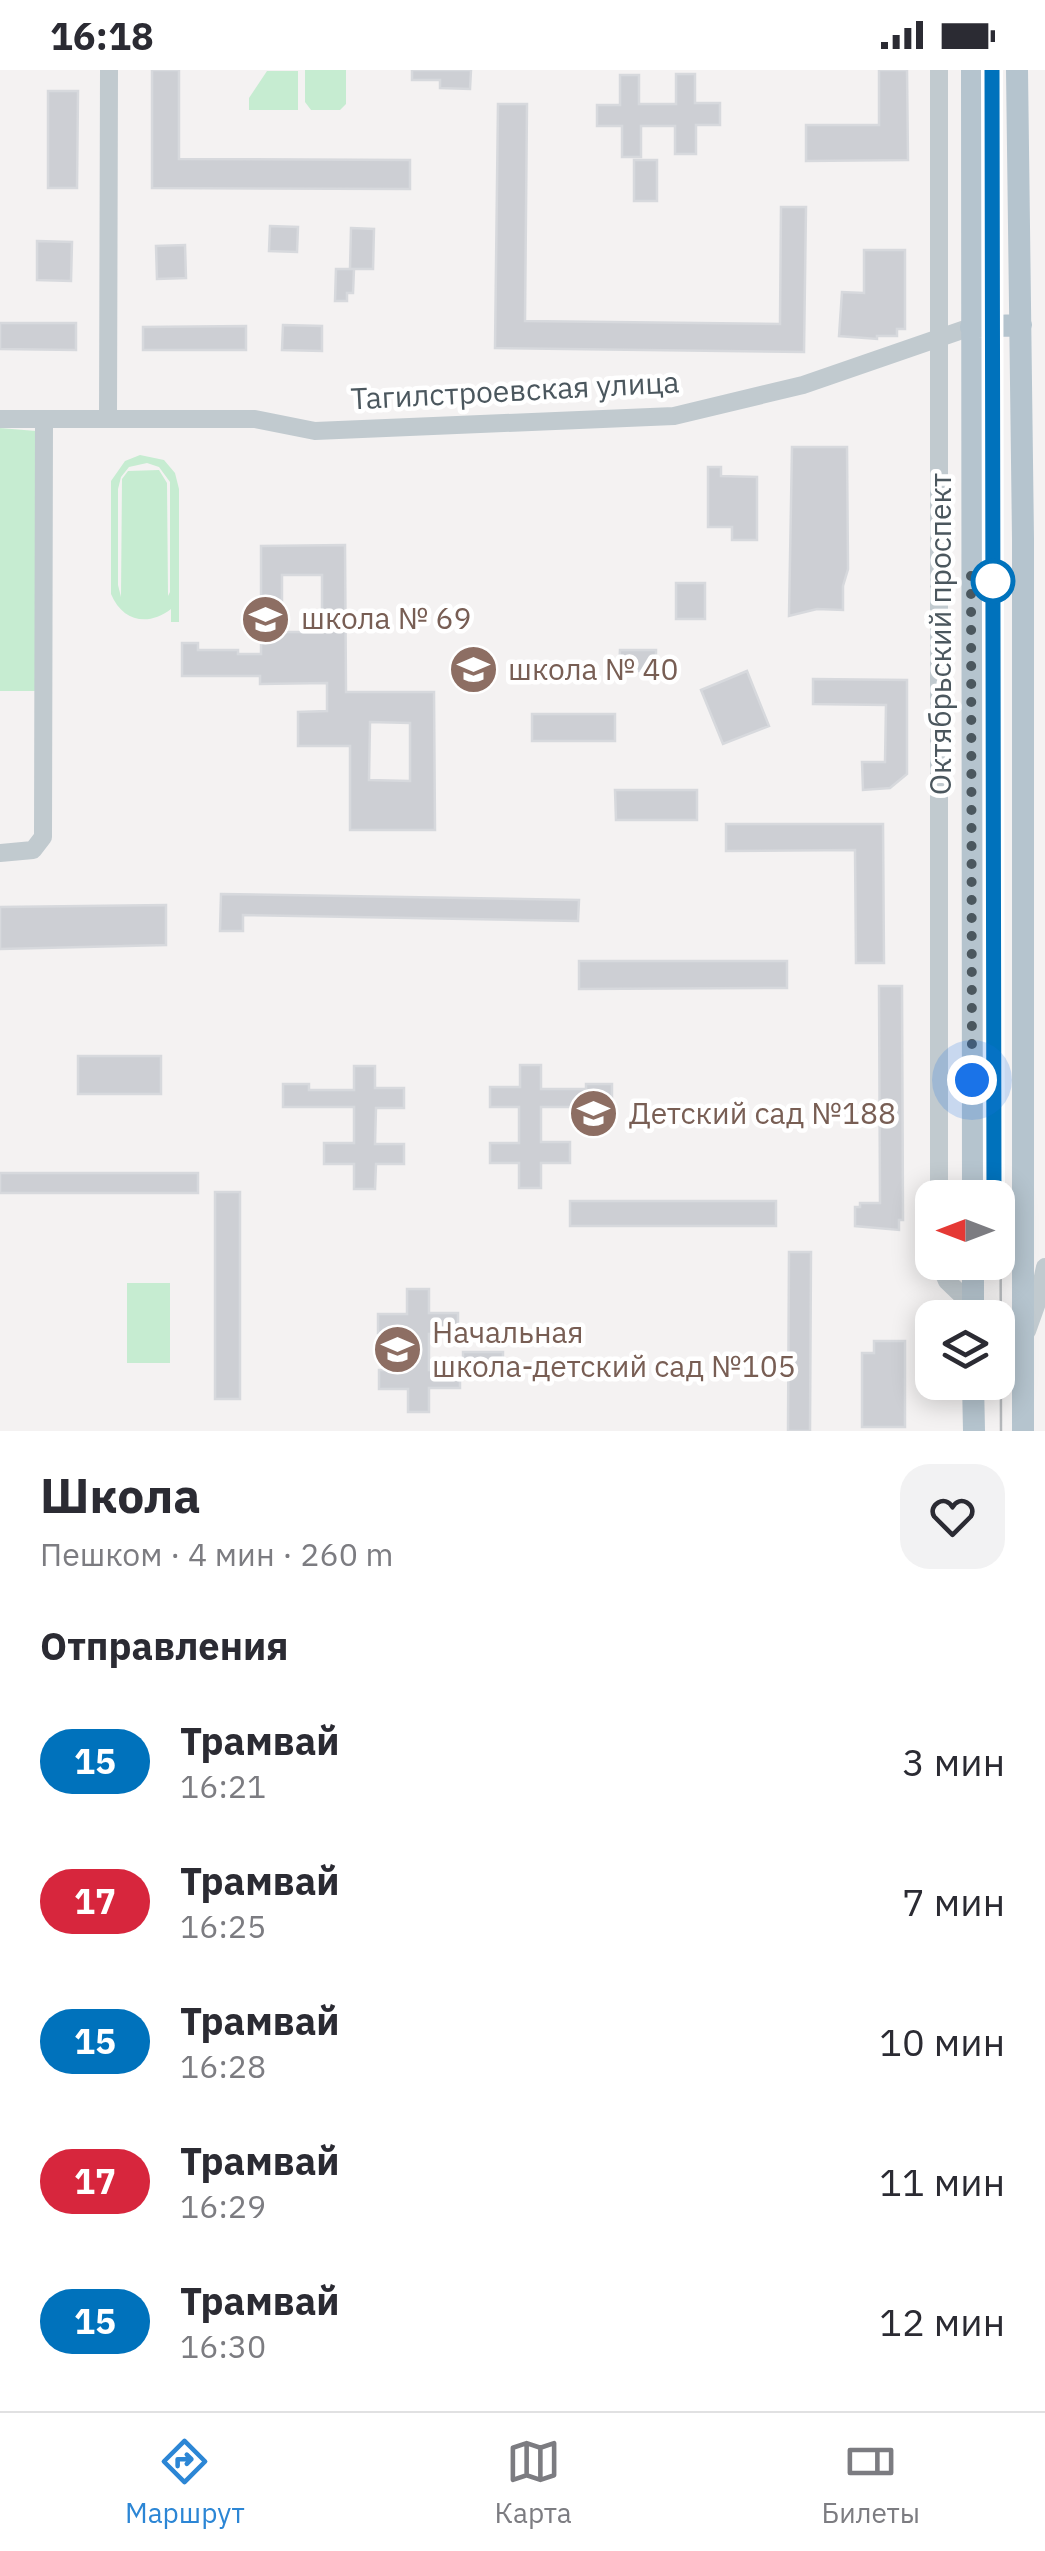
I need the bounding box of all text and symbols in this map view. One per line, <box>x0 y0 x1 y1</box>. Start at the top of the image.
text: 16:18 <box>50 11 154 60</box>
street label: Тагилстроевская улица <box>350 361 680 418</box>
street label: Октябрьский проспект <box>920 473 959 795</box>
unlabelled marker <box>972 560 1014 602</box>
school or university icon: школа № 69 <box>240 593 292 645</box>
place label: школа № 69 <box>301 598 472 637</box>
school or university icon: школа № 40 <box>447 644 499 696</box>
place label: школа № 40 <box>508 649 679 688</box>
your location <box>947 1055 997 1105</box>
school or university icon: Детский сад №188 <box>568 1088 620 1140</box>
place label: Детский сад №188 <box>629 1093 896 1132</box>
north arrow <box>915 1180 1015 1280</box>
map controls <box>915 1180 1015 1400</box>
button: layers <box>915 1300 1015 1400</box>
place label: Начальная школа-детский сад №105 <box>432 1312 796 1385</box>
school or university icon: Начальная школа-детский сад №105 <box>371 1324 423 1376</box>
text: Школа <box>40 1464 201 1526</box>
button: heart <box>900 1464 1005 1569</box>
text: Пешком · 4 мин · 260 m <box>40 1533 393 1575</box>
text: Отправления <box>40 1621 288 1670</box>
text: Трамвай <box>180 1716 340 1765</box>
text: 3 мин <box>902 1737 1005 1786</box>
text: 15 <box>74 1738 116 1784</box>
text: 16:21 <box>180 1765 266 1807</box>
text: Трамвай <box>180 1856 340 1905</box>
text: 7 мин <box>902 1877 1005 1926</box>
text: 17 <box>74 1878 116 1924</box>
text: 16:25 <box>180 1905 266 1947</box>
text: Трамвай <box>180 1996 340 2045</box>
text: 10 мин <box>879 2017 1005 2066</box>
text: 15 <box>74 2018 116 2064</box>
text: 16:28 <box>180 2045 266 2087</box>
text: Трамвай <box>180 2136 340 2185</box>
text: 11 мин <box>879 2157 1005 2206</box>
text: 17 <box>74 2158 116 2204</box>
text: 16:29 <box>180 2185 266 2227</box>
text: Трамвай <box>180 2276 340 2325</box>
text: 12 мин <box>879 2297 1005 2346</box>
text: 15 <box>74 2298 116 2344</box>
text: 16:30 <box>180 2325 266 2367</box>
tab: Маршрут <box>125 2434 245 2531</box>
tab: Карта <box>495 2434 572 2531</box>
tab: Билеты <box>821 2434 920 2531</box>

